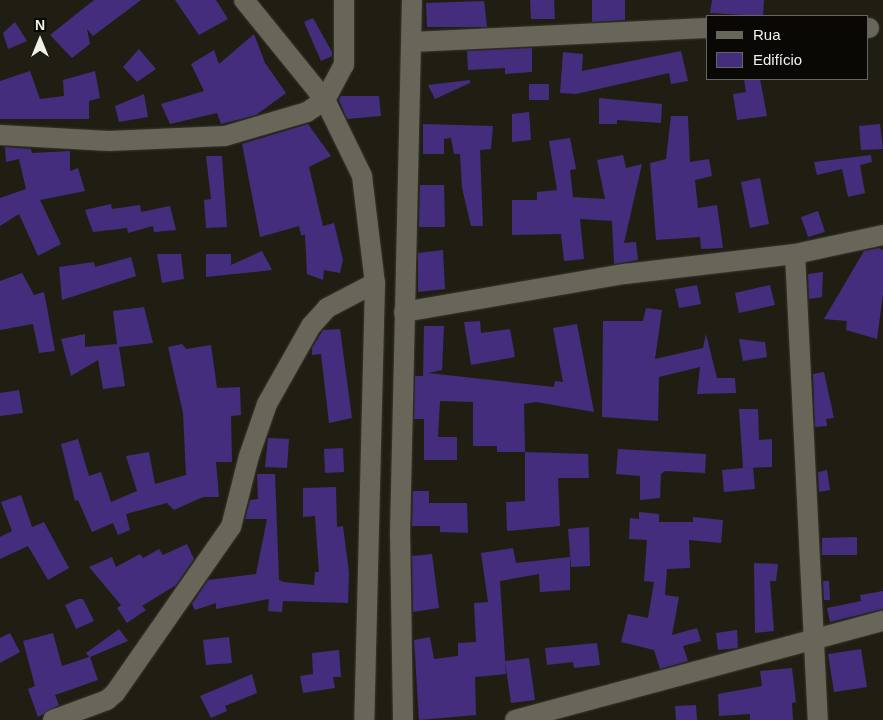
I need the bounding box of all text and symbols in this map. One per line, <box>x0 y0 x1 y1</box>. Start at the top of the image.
north arrow <box>15 15 65 65</box>
legend <box>706 15 868 80</box>
text: N <box>35 17 45 33</box>
text: Rua <box>753 26 781 43</box>
text: Edifício <box>753 51 802 68</box>

